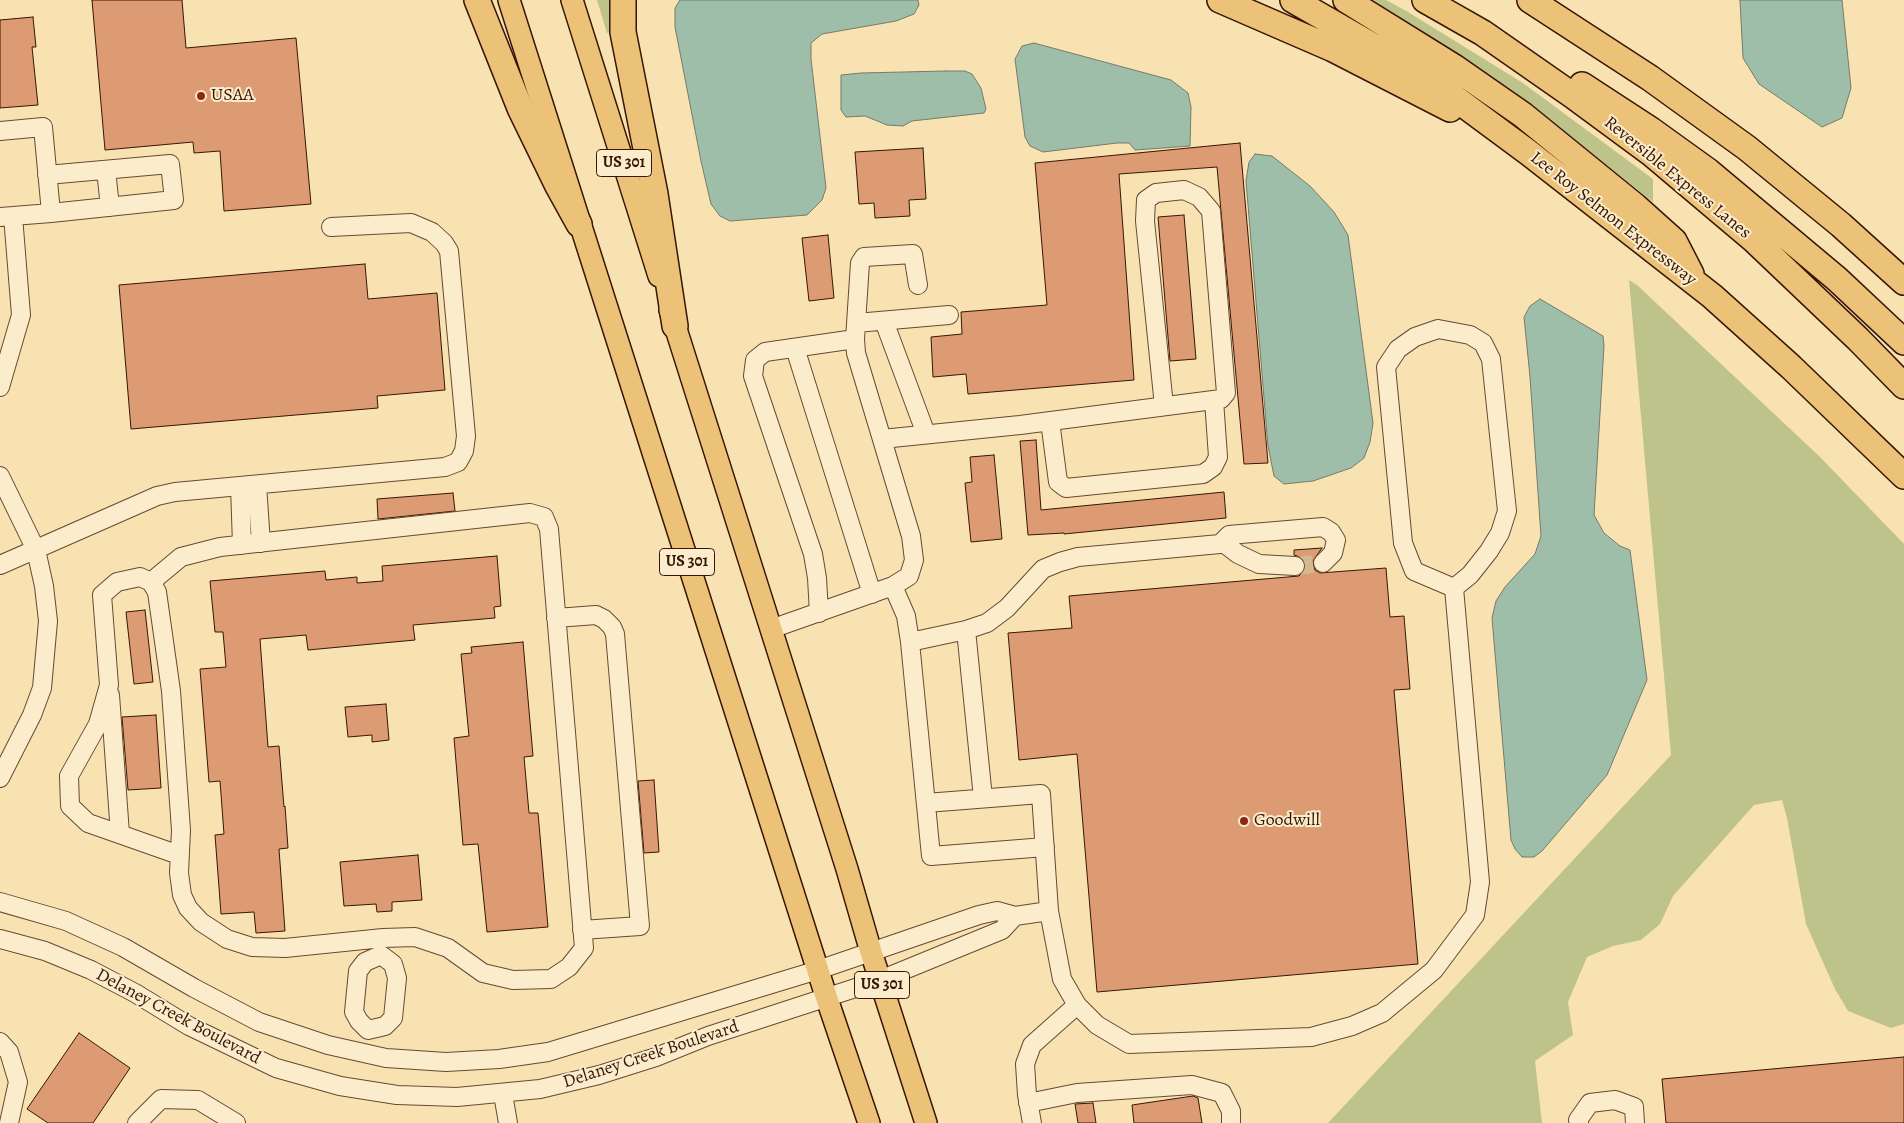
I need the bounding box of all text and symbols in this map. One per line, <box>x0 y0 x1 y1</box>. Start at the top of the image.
place label: USAA <box>211 85 254 107</box>
marker: USAA <box>195 90 207 102</box>
street label: Reversible Express Lanes <box>1599 112 1755 244</box>
street label: Lee Roy Selmon Expressway <box>1526 147 1700 291</box>
road number: US 301 <box>596 150 652 177</box>
road number: US 301 <box>660 548 714 576</box>
place label: Goodwill <box>1254 810 1320 832</box>
marker: Goodwill <box>1238 815 1250 827</box>
street label: Delaney Creek Boulevard <box>92 964 264 1070</box>
road number: US 301 <box>854 972 910 998</box>
street label: Delaney Creek Boulevard <box>560 1016 742 1094</box>

